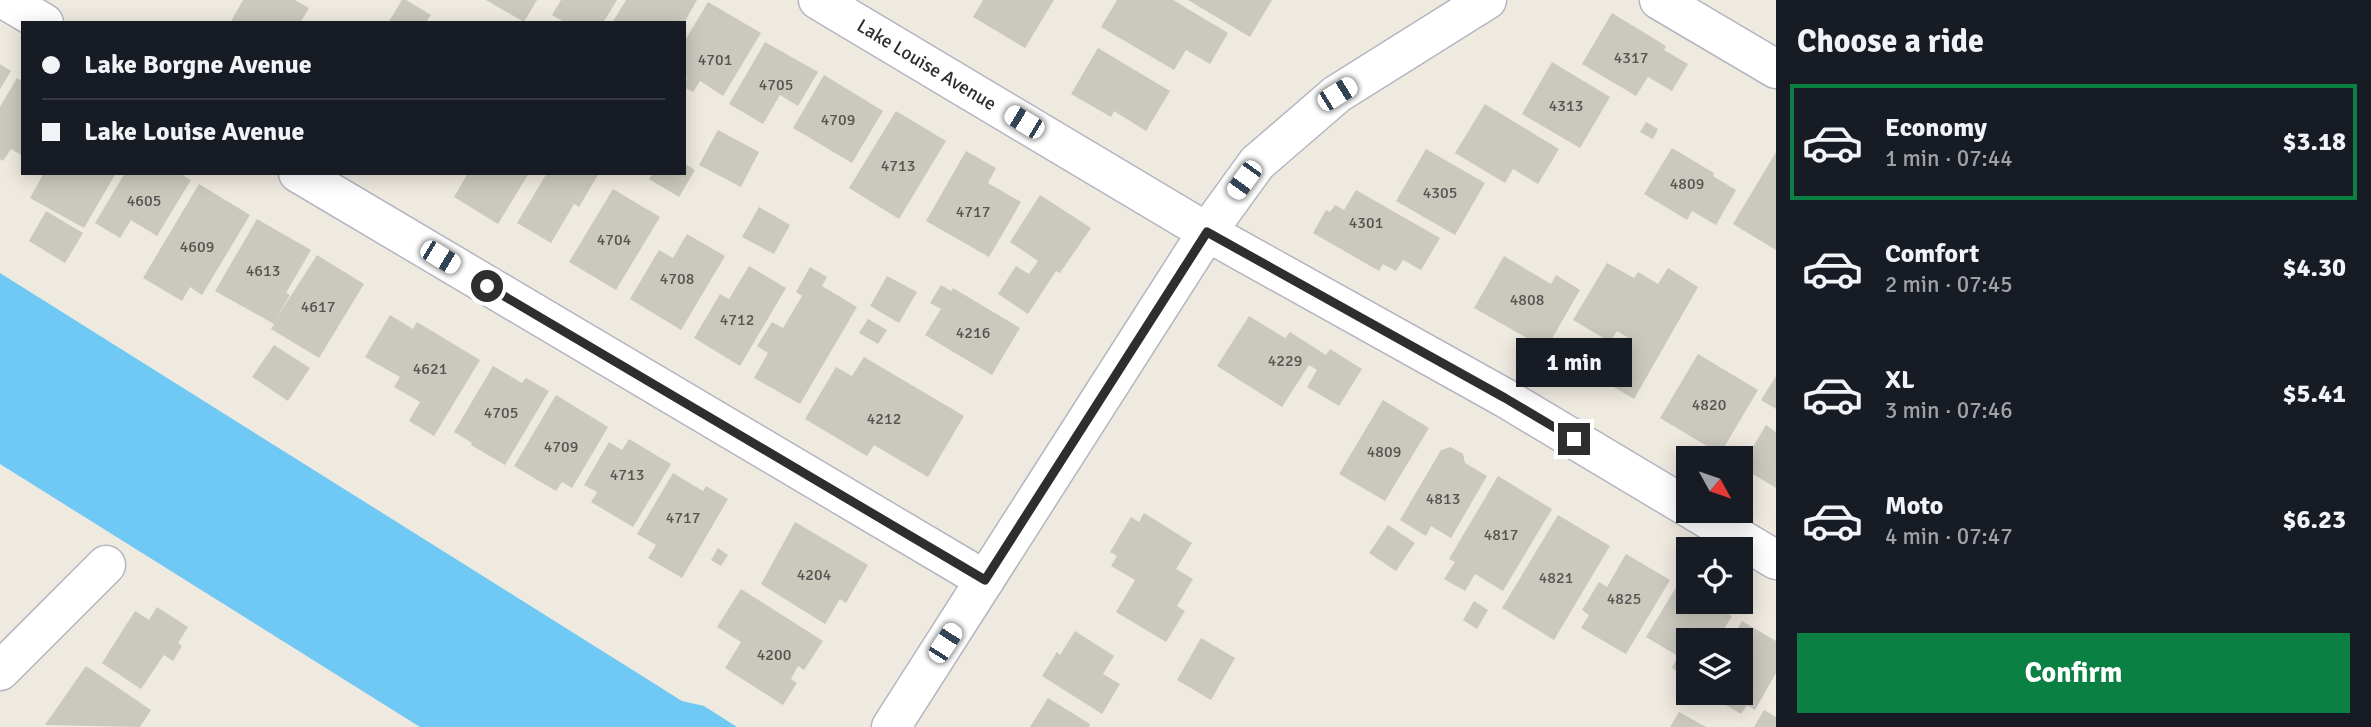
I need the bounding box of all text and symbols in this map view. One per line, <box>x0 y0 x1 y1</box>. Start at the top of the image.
street label: Lake Louise Avenue <box>852 14 1001 116</box>
text: Choose a ride <box>1797 22 1984 61</box>
house number: 4317 <box>1614 48 1648 68</box>
text: Lake Borgne Avenue <box>84 49 312 81</box>
house number: 4701 <box>698 50 732 70</box>
car <box>1314 74 1361 114</box>
house number: 4705 <box>759 75 793 95</box>
house number: 4313 <box>1549 96 1583 116</box>
car <box>1001 102 1048 142</box>
house number: 4709 <box>821 110 855 130</box>
icon: car <box>1801 111 1864 174</box>
text: Economy <box>1885 112 1987 144</box>
text: Lake Louise Avenue <box>84 116 304 148</box>
text: $3.18 <box>2282 126 2346 158</box>
text: 1 min · 07:44 <box>1885 144 2013 173</box>
house number: 4713 <box>881 156 915 176</box>
car <box>1224 157 1265 203</box>
house number: 4809 <box>1670 174 1704 194</box>
house number: 4305 <box>1423 183 1457 203</box>
house number: 4605 <box>127 191 161 211</box>
house number: 4717 <box>956 202 990 222</box>
house number: 4301 <box>1349 213 1383 233</box>
house number: 4704 <box>597 230 632 250</box>
house number: 4609 <box>180 237 214 257</box>
car <box>417 237 464 277</box>
icon: car <box>1801 237 1864 300</box>
text: Comfort <box>1885 238 1979 270</box>
text: $4.30 <box>2282 252 2346 284</box>
house number: 4613 <box>246 261 280 281</box>
house number: 4708 <box>660 269 694 289</box>
route start <box>471 270 503 302</box>
text: 2 min · 07:45 <box>1885 270 2013 299</box>
house number: 4808 <box>1510 290 1544 310</box>
house number: 4617 <box>301 297 335 317</box>
house number: 4712 <box>720 310 754 330</box>
house number: 4216 <box>956 323 990 343</box>
callout: 1 min <box>1516 338 1632 386</box>
text: 1 min <box>1546 348 1602 377</box>
house number: 4229 <box>1268 351 1302 371</box>
house number: 4621 <box>413 359 447 379</box>
icon: car <box>1801 363 1864 426</box>
text: XL <box>1885 364 1915 396</box>
text: $5.41 <box>2282 378 2346 410</box>
house number: 4820 <box>1692 395 1726 415</box>
text: 3 min · 07:46 <box>1885 396 2013 425</box>
house number: 4705 <box>484 403 518 423</box>
house number: 4212 <box>867 409 901 429</box>
route end <box>1558 423 1590 455</box>
house number: 4709 <box>544 437 578 457</box>
house number: 4809 <box>1367 442 1401 462</box>
north arrow <box>1676 446 1754 523</box>
map controls <box>1676 446 1753 705</box>
house number: 4713 <box>610 465 644 485</box>
house number: 4813 <box>1426 489 1460 509</box>
icon: car <box>1801 489 1864 552</box>
text: Moto <box>1885 490 1943 522</box>
text: $6.23 <box>2282 504 2346 536</box>
house number: 4717 <box>666 508 700 528</box>
text: 4 min · 07:47 <box>1885 522 2013 551</box>
house number: 4817 <box>1484 525 1518 545</box>
button: locate <box>1676 537 1753 614</box>
house number: 4204 <box>797 565 832 585</box>
house number: 4821 <box>1539 568 1573 588</box>
house number: 4825 <box>1607 589 1641 609</box>
car <box>925 620 966 666</box>
button: layers <box>1676 628 1753 705</box>
button: Confirm <box>1797 633 2350 713</box>
house number: 4200 <box>757 645 791 665</box>

